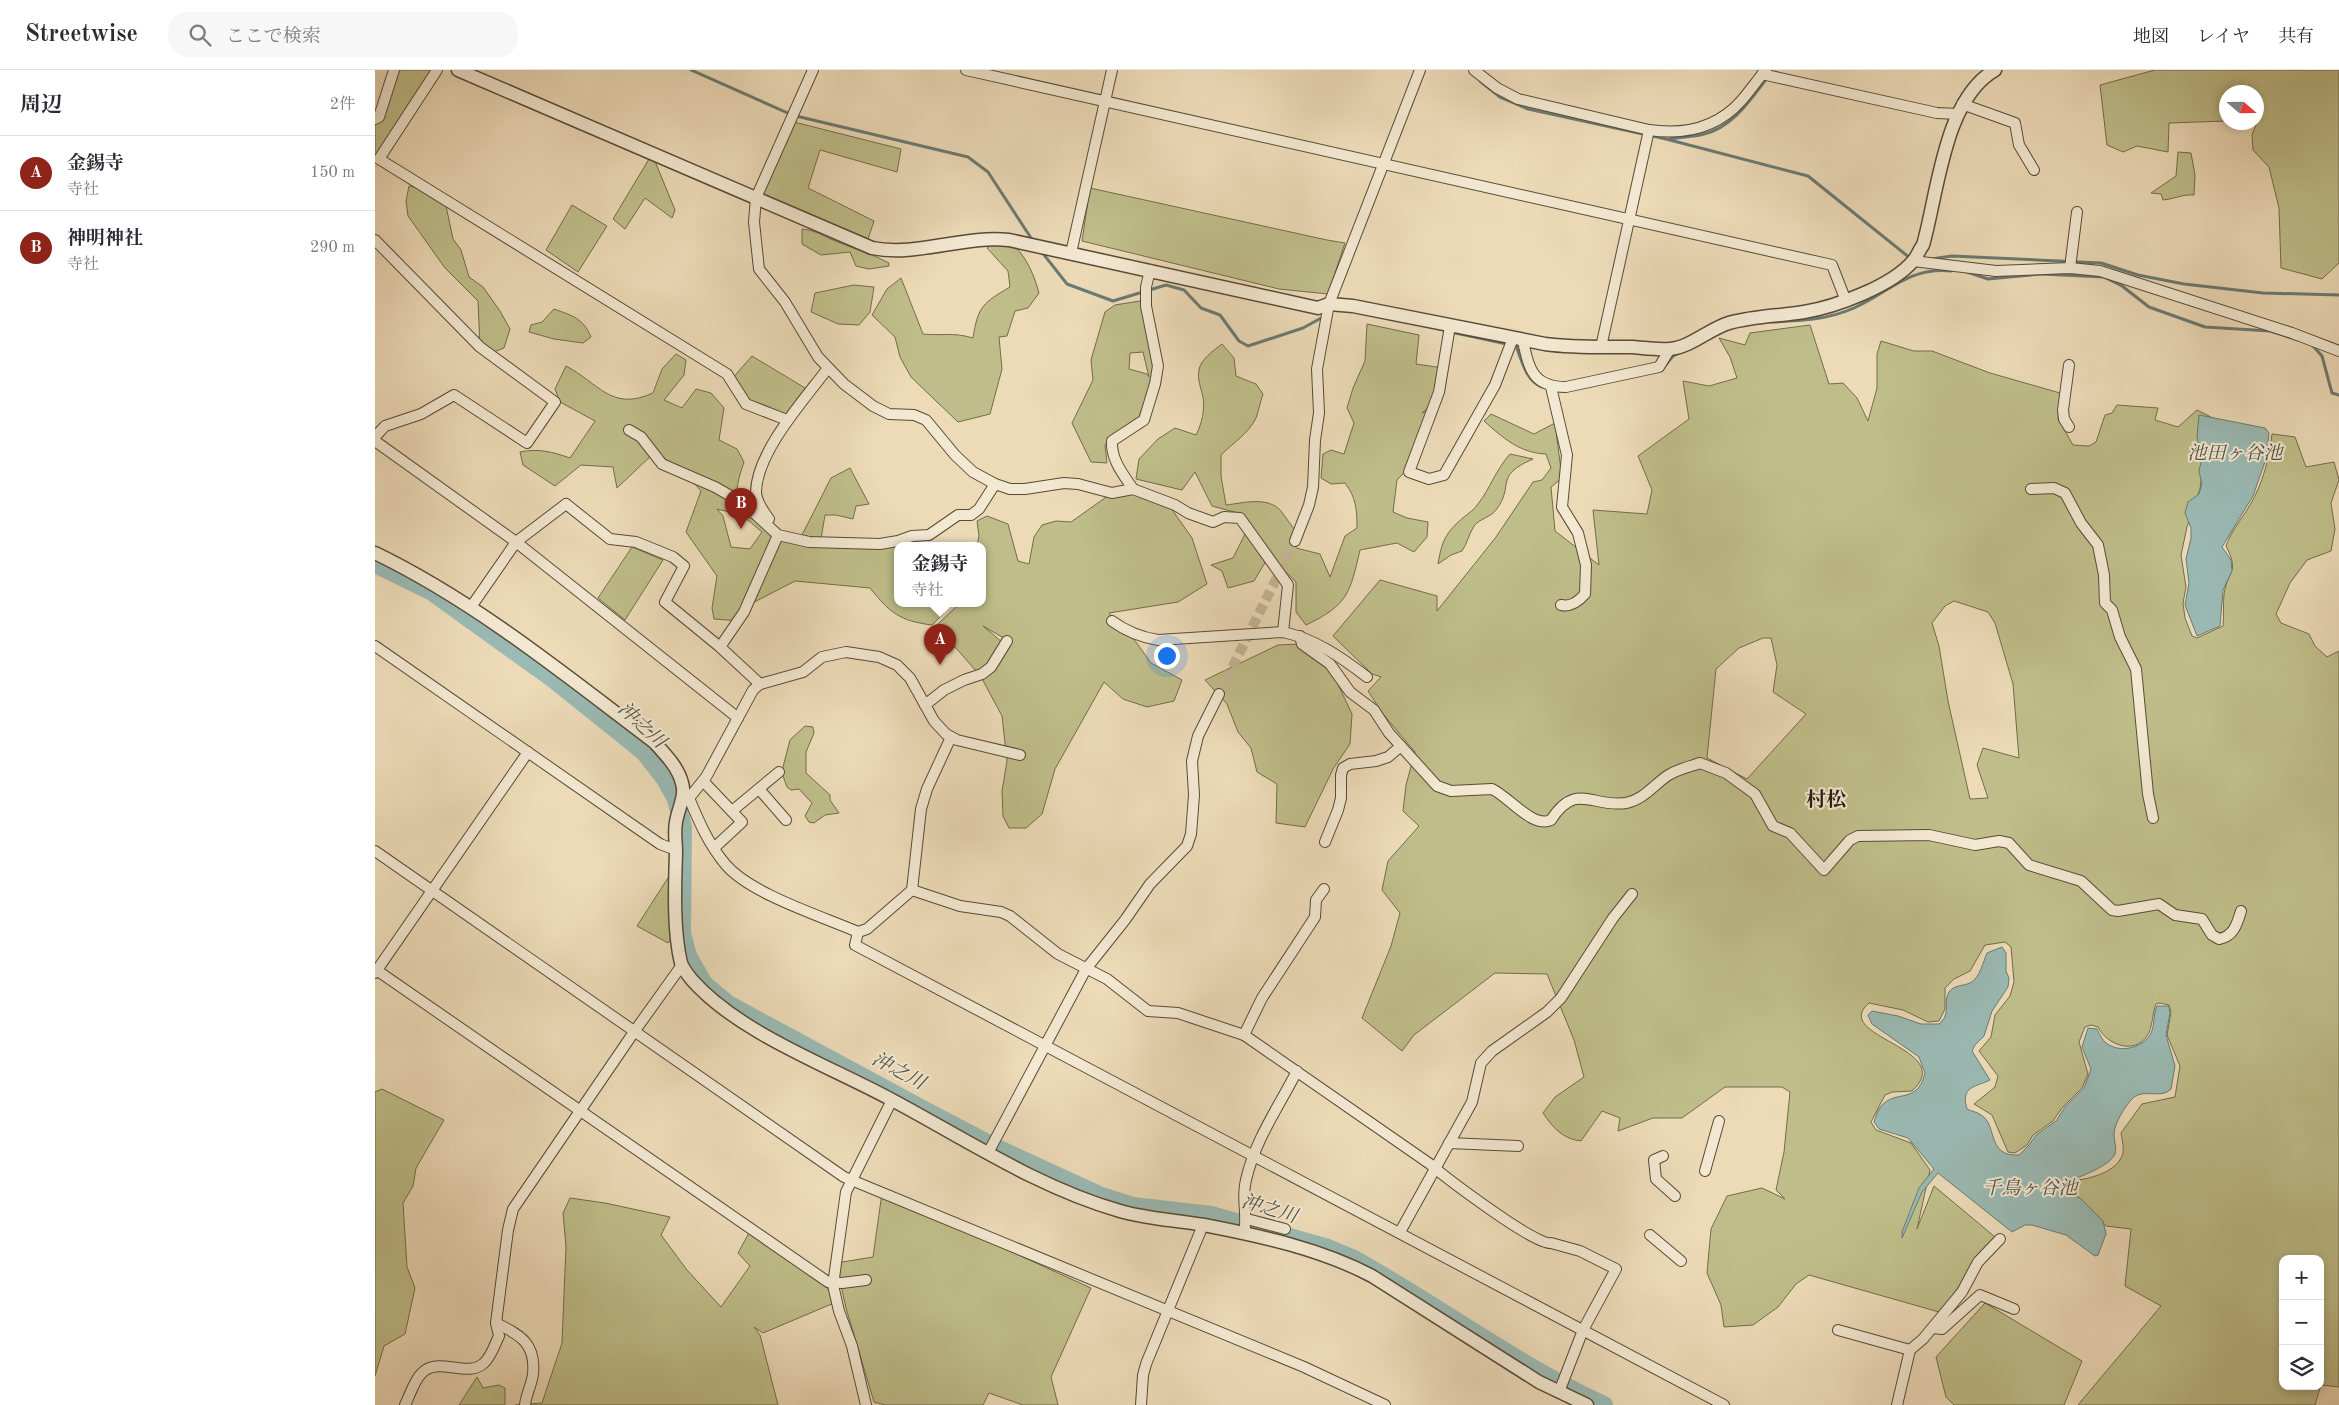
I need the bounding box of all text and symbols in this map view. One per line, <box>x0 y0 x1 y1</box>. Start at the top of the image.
search box <box>168 12 518 57</box>
icon: search <box>186 21 214 49</box>
text: Streetwise <box>25 23 138 47</box>
text: ここで検索 <box>226 28 321 47</box>
text: 地図 <box>2133 28 2169 46</box>
text: レイヤ <box>2197 28 2250 46</box>
text: 共有 <box>2278 28 2314 46</box>
north arrow <box>2219 85 2264 130</box>
text: 周辺 <box>20 95 62 116</box>
text: 2件 <box>330 97 355 113</box>
text: 金錫寺 <box>67 155 124 174</box>
text: A <box>30 165 42 181</box>
text: 150 m <box>310 165 355 181</box>
text: 寺社 <box>67 182 99 198</box>
text: 神明神社 <box>67 230 143 249</box>
text: B <box>30 240 42 256</box>
text: 290 m <box>310 240 355 256</box>
text: 寺社 <box>67 257 99 273</box>
water label: 池田ヶ谷池 <box>2187 443 2284 464</box>
pin: B <box>725 488 757 529</box>
popup <box>894 542 986 607</box>
text: 金錫寺 <box>911 556 969 575</box>
text: 寺社 <box>911 583 944 599</box>
pin: A <box>924 624 956 665</box>
your location <box>1154 643 1180 669</box>
water label: 沖之川 <box>614 698 671 754</box>
district label: 村松 <box>1806 789 1846 811</box>
water label: 沖之川 <box>868 1048 930 1095</box>
water label: 千鳥ヶ谷池 <box>1982 1177 2079 1199</box>
water label: 沖之川 <box>1239 1191 1302 1228</box>
map controls <box>2279 1255 2324 1390</box>
button: + <box>2279 1255 2324 1300</box>
button: − <box>2279 1300 2324 1345</box>
button: layers <box>2279 1345 2324 1390</box>

